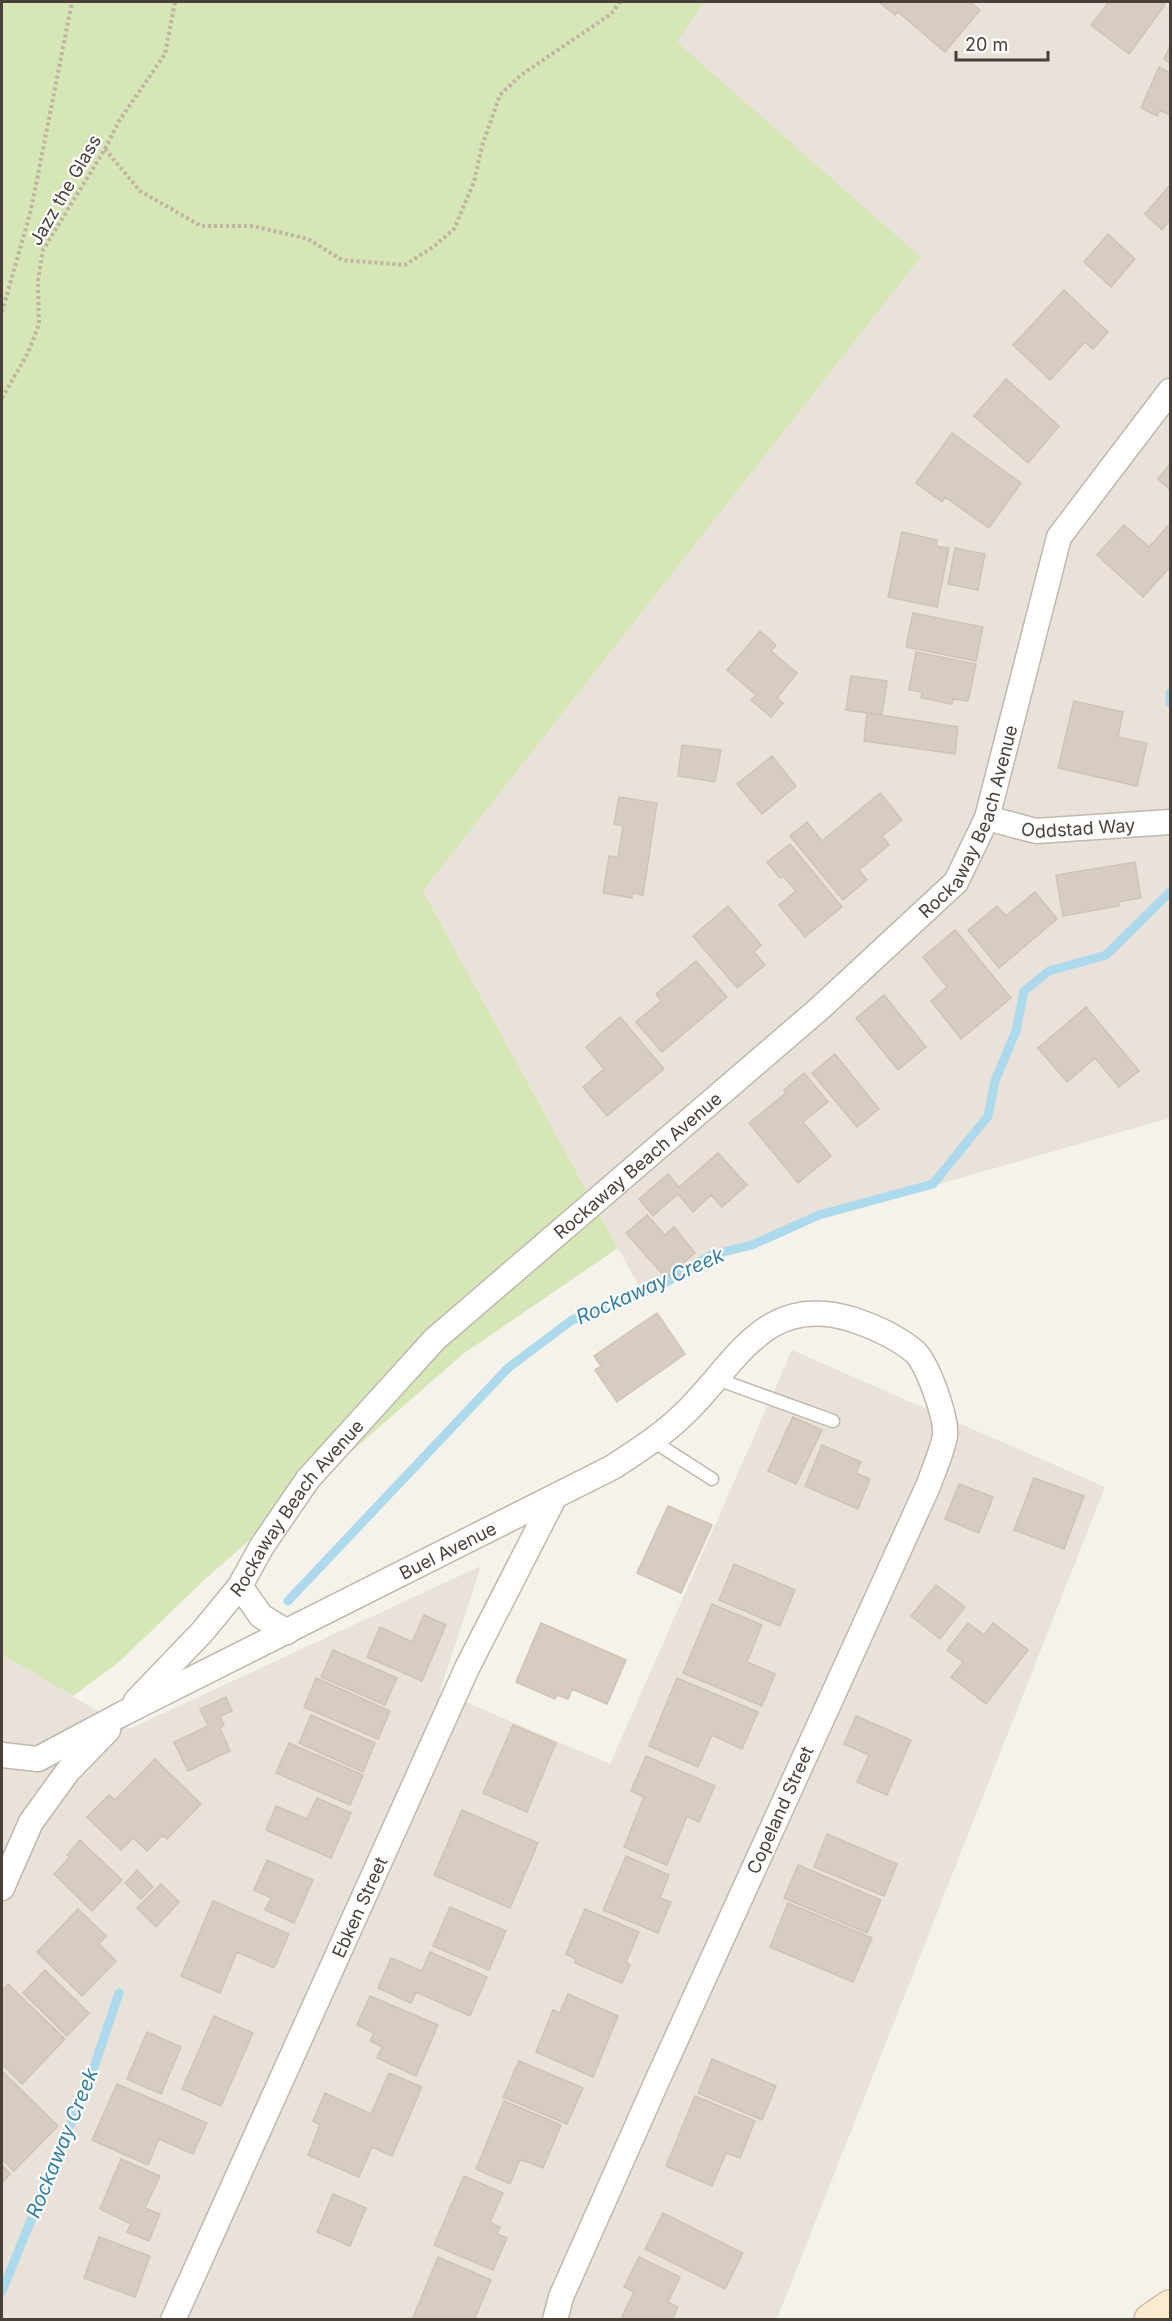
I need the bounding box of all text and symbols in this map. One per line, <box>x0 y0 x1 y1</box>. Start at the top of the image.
scale bar <box>956 24 1048 62</box>
text: 20 m <box>965 34 1008 55</box>
street label: Jazz the Glass <box>25 131 105 249</box>
street label: Rockaway Beach Avenue <box>914 723 1021 922</box>
street label: Oddstad Way <box>1019 814 1136 842</box>
street label: Rockaway Beach Avenue <box>549 1087 725 1243</box>
water label: Rockaway Creek <box>572 1242 729 1329</box>
street label: Rockaway Beach Avenue <box>225 1415 367 1601</box>
street label: Buel Avenue <box>396 1517 500 1583</box>
street label: Copeland Street <box>742 1743 818 1877</box>
street label: Ebken Street <box>327 1853 391 1961</box>
water label: Rockaway Creek <box>21 2064 103 2221</box>

